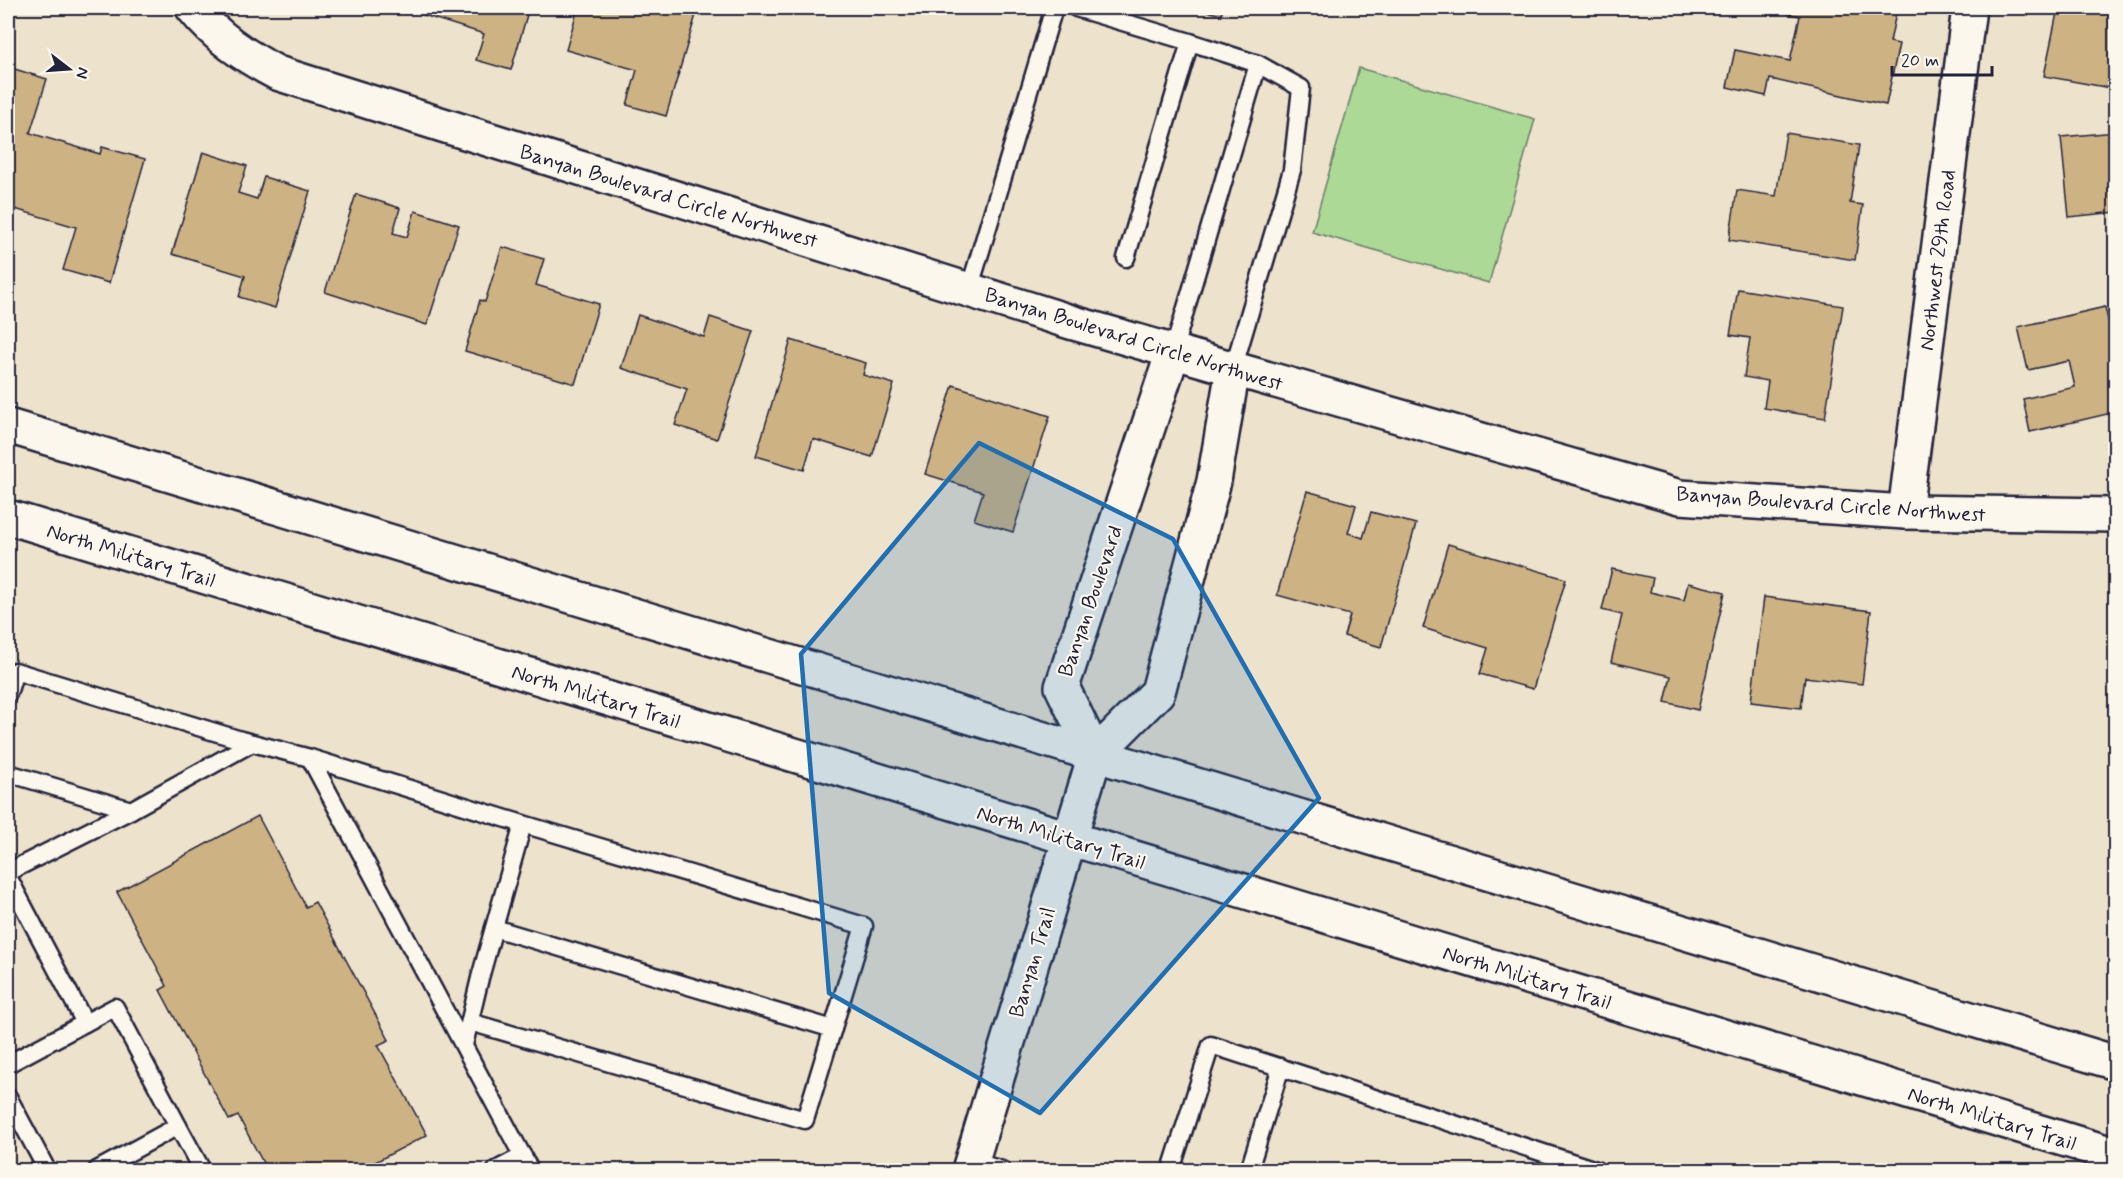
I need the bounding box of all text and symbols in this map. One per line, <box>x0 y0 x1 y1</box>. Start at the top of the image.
north arrow <box>39 39 99 99</box>
scale bar <box>1892 39 1992 77</box>
text: 20 m <box>1901 49 1939 73</box>
text: N <box>70 65 94 81</box>
street label: Banyan Boulevard Circle Northwest <box>516 138 822 256</box>
street label: Northwest 29th Road <box>1913 168 1963 352</box>
street label: Banyan Boulevard Circle Northwest <box>981 281 1287 399</box>
street label: Banyan Boulevard Circle Northwest <box>1675 480 1987 530</box>
street label: North Military Trail <box>43 517 218 595</box>
street label: Banyan Boulevard <box>1052 522 1130 681</box>
street label: North Military Trail <box>508 658 683 736</box>
street label: North Military Trail <box>973 799 1148 877</box>
street label: Banyan Trail <box>1003 904 1063 1021</box>
street label: North Military Trail <box>1439 939 1614 1017</box>
street label: North Military Trail <box>1904 1080 2079 1158</box>

